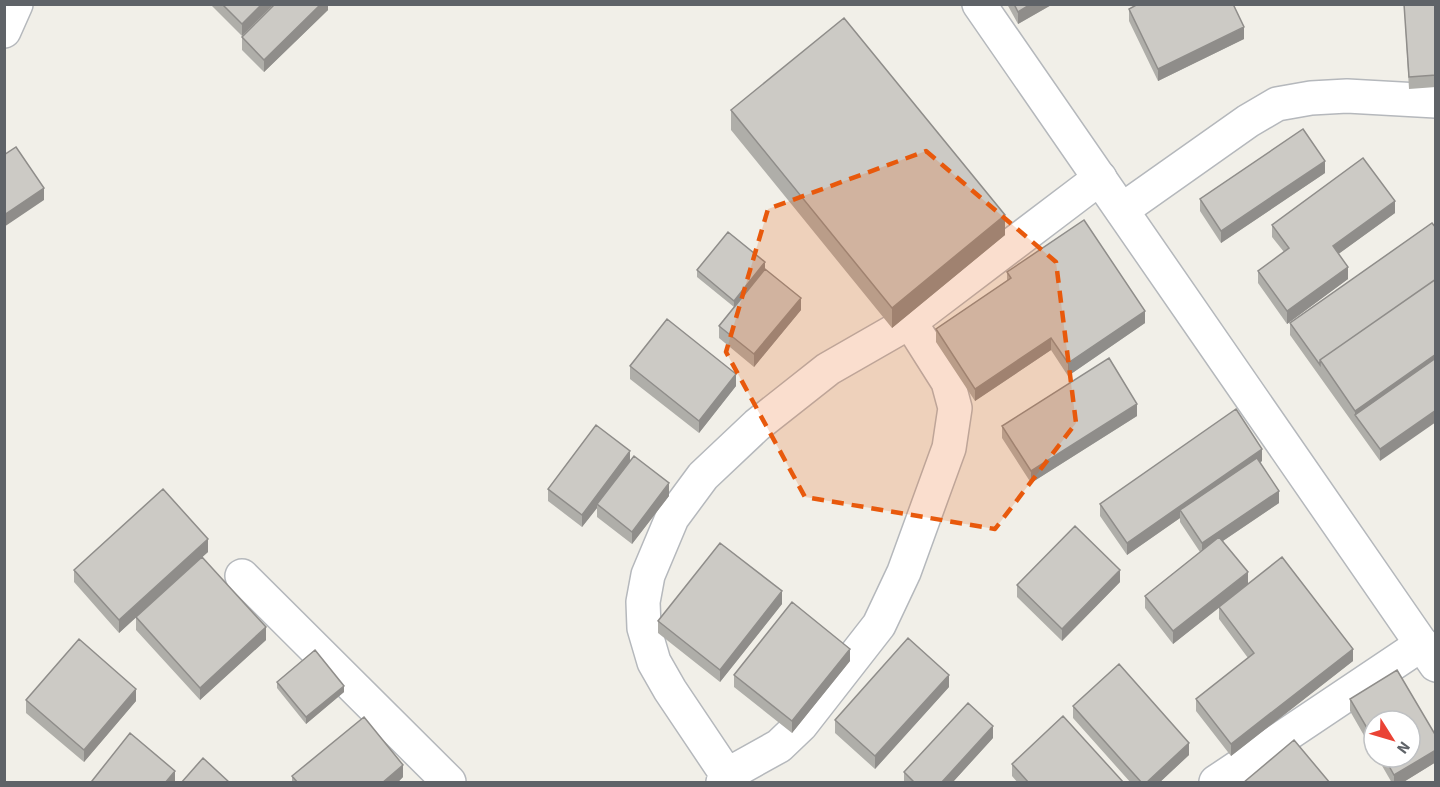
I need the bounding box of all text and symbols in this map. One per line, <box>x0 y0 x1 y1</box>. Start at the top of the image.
north arrow <box>1362 709 1422 769</box>
text: N <box>1391 737 1415 758</box>

